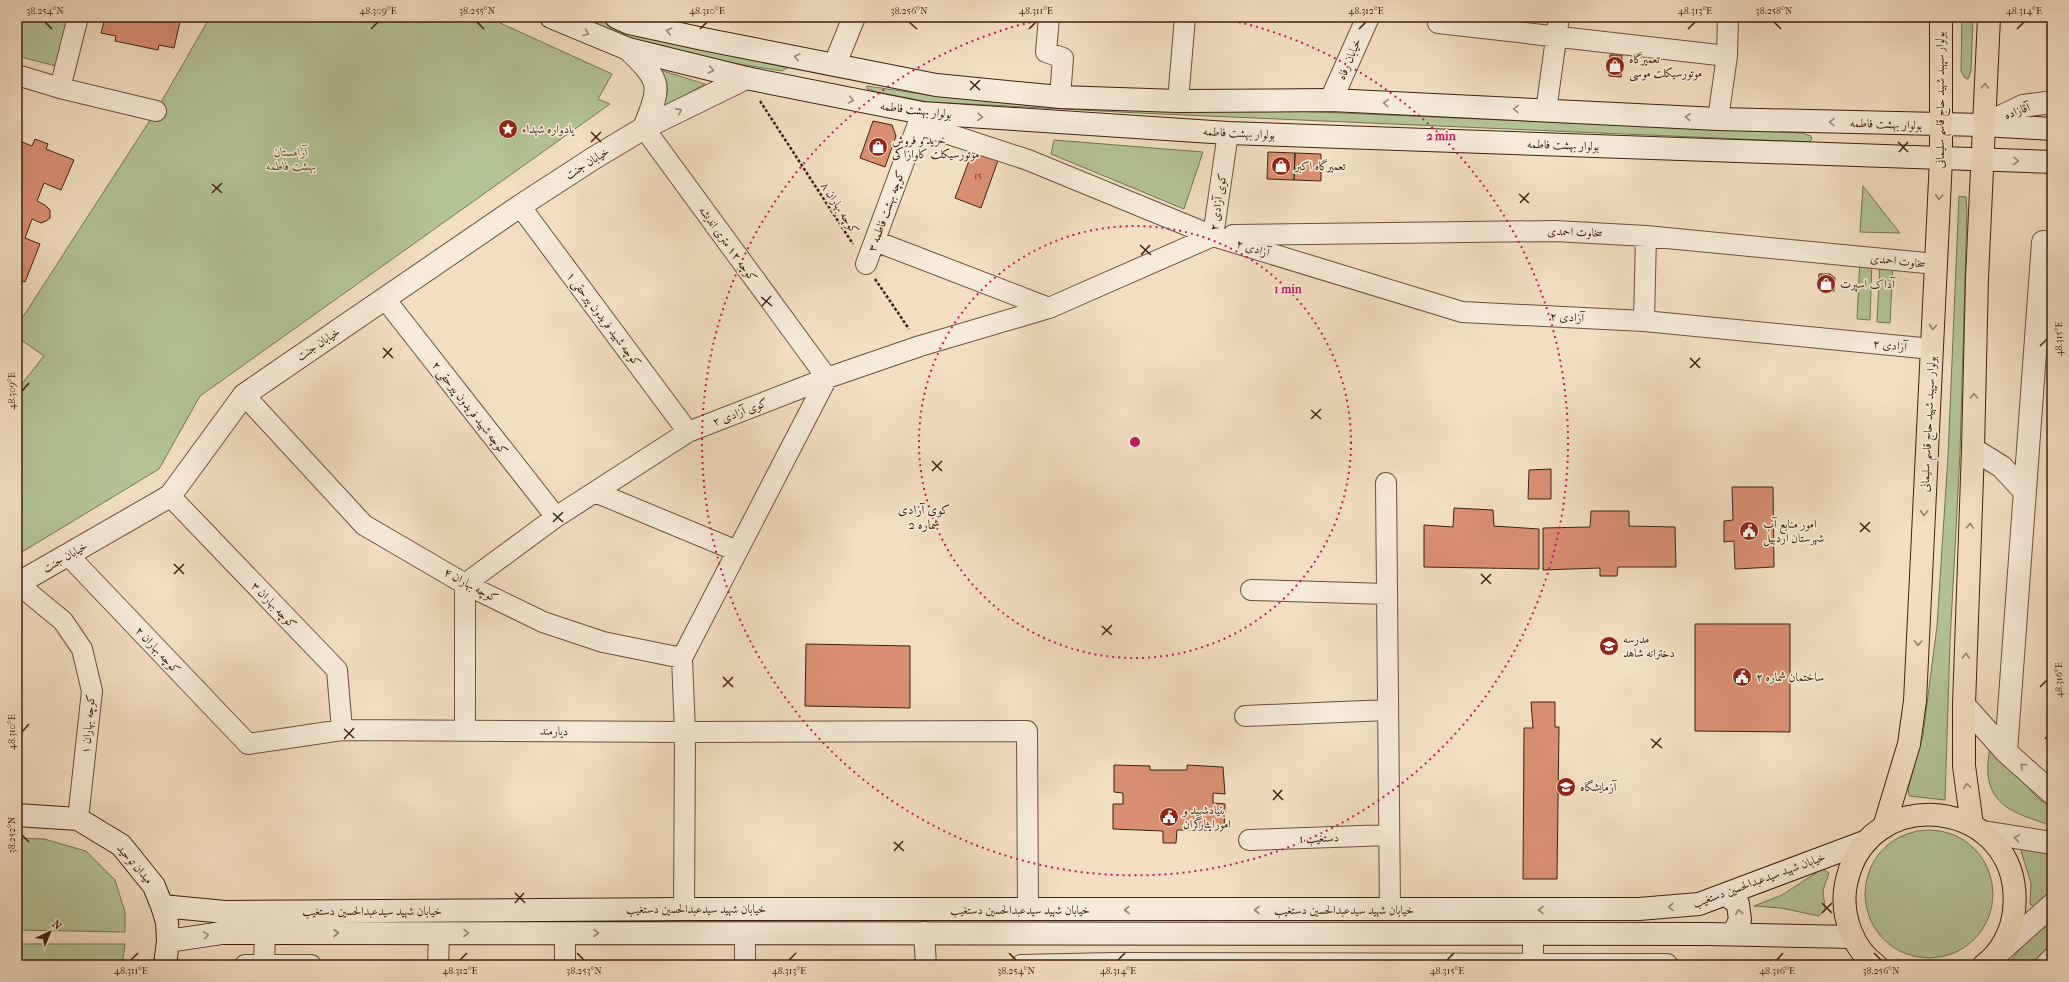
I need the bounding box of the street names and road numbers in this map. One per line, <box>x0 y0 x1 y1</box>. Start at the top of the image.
street label: بولوار سپهبد شهید حاج قاسم سلیمانی <box>1933 32 1952 168</box>
street label: خیابان رفاه <box>1334 36 1364 82</box>
street label: بولوار بهشت فاطمه <box>879 99 953 122</box>
street label: آقازاده <box>2002 99 2033 122</box>
street label: بولوار بهشت فاطمه <box>1850 116 1922 133</box>
street label: بولوار بهشت فاطمه <box>1203 124 1275 143</box>
street label: بولوار بهشت فاطمه <box>1527 137 1599 154</box>
street label: خیابان جنت <box>562 144 612 182</box>
street label: کوچه بهشت فاطمه ۳ <box>865 168 909 254</box>
street label: کوی آزادی ۲ <box>1206 172 1230 232</box>
street label: کوچه بهاران ۸ <box>816 179 862 238</box>
street label: کوچه ۱۲ متری اندیشه <box>694 204 760 286</box>
street label: سخاوت احمدی <box>1547 224 1603 241</box>
street label: آزادی ۲ <box>1235 235 1273 260</box>
street label: سخاوت احمدی <box>1869 251 1927 272</box>
street label: کوچه شهید فریدون پیرحقی ۱ <box>562 269 644 370</box>
street label: آزادی ۲ <box>1550 308 1586 325</box>
street label: خیابان جنت <box>294 324 342 364</box>
street label: آزادی ۲ <box>1872 335 1909 354</box>
street label: بولوار سپهبد شهید حاج قاسم سلیمانی <box>1917 356 1944 493</box>
street label: کوچه شهید فریدون پیرحقی ۲ <box>427 358 511 459</box>
street label: کوی آزادی ۲ <box>710 394 770 430</box>
street label: خیابان جنت <box>40 539 90 575</box>
street label: کوچه بهاران ۴ <box>441 565 501 607</box>
street label: کوچه بهاران ۳ <box>247 579 300 633</box>
street label: کوچه بهاران ۲ <box>131 623 183 678</box>
street label: کوچه بهاران ۱ <box>78 694 100 754</box>
street label: دیارمند <box>540 724 568 739</box>
street label: دستغیب 1 <box>1299 830 1339 847</box>
street label: میدان توحید <box>113 841 156 887</box>
street label: خیابان شهید سیدعبدالحسین دستغیب <box>1691 849 1828 912</box>
street label: خیابان شهید سیدعبدالحسین دستغیب <box>626 902 766 917</box>
street label: خیابان شهید سیدعبدالحسین دستغیب <box>950 903 1090 918</box>
street label: خیابان شهید سیدعبدالحسین دستغیب <box>1274 903 1414 918</box>
street label: خیابان شهید سیدعبدالحسین دستغیب <box>302 904 442 919</box>

